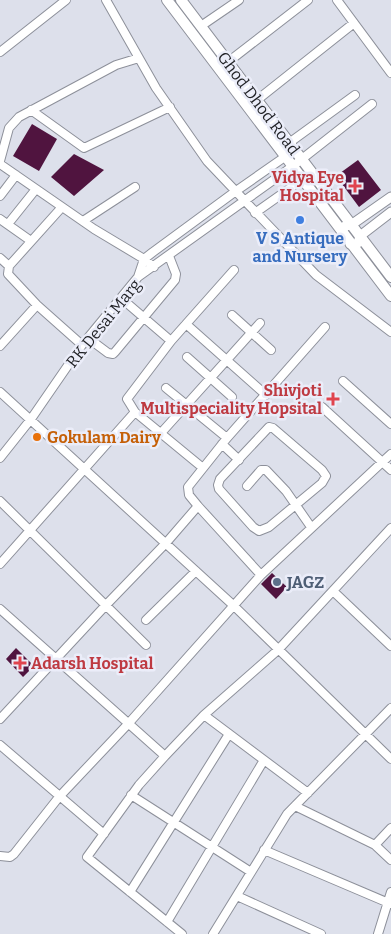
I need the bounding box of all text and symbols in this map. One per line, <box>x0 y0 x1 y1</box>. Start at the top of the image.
street label: Ghod Dhod Road <box>214 48 304 159</box>
place label: Vidya Eye Hospital <box>271 168 344 205</box>
marker: Vidya Eye Hospital <box>348 179 362 193</box>
marker: V S Antique and Nursery <box>294 214 306 226</box>
place label: V S Antique and Nursery <box>253 229 348 266</box>
street label: RK Desai Marg <box>62 275 145 371</box>
place label: Shivjoti Multispeciality Hopsital <box>141 381 322 418</box>
marker: Shivjoti Multispeciality Hopsital <box>326 392 340 406</box>
place label: Gokulam Dairy <box>47 428 161 447</box>
marker: Gokulam Dairy <box>31 431 43 443</box>
place label: JAGZ <box>286 573 324 592</box>
marker: JAGZ <box>271 576 283 588</box>
place label: Adarsh Hospital <box>31 654 153 673</box>
marker: Adarsh Hospital <box>13 656 27 670</box>

